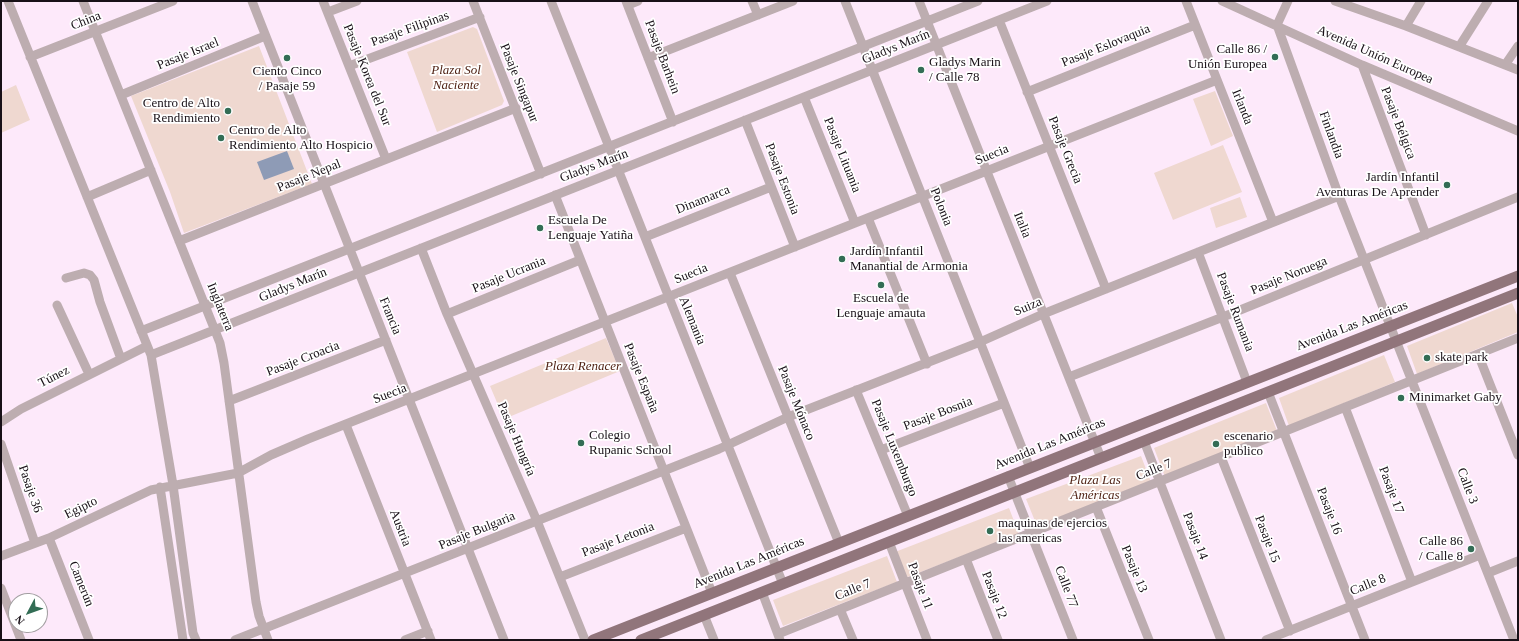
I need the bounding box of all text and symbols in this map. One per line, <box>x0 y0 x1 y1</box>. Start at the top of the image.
street label: China <box>69 8 103 34</box>
street label: Pasaje Filipinas <box>369 8 451 50</box>
street label: Pasaje Barhein <box>641 18 683 96</box>
street label: Pasaje Eslovaquia <box>1059 21 1153 71</box>
street label: Pasaje Korea del Sur <box>339 22 395 128</box>
street label: Avenida Unión Europea <box>1315 22 1435 88</box>
street label: Gladys Marín <box>860 26 932 68</box>
street label: Pasaje Israel <box>155 35 221 73</box>
street label: Pasaje Singapur <box>496 41 542 125</box>
place label: Calle 86 / Unión Europea <box>1188 42 1267 73</box>
marker: Calle 86 / Unión Europea <box>1270 52 1280 62</box>
marker: Ciento Cinco / Pasaje 59 <box>282 53 292 63</box>
place label: Gladys Marin / Calle 78 <box>929 55 1001 86</box>
park label: Plaza Sol Naciente <box>431 63 481 94</box>
place label: Ciento Cinco / Pasaje 59 <box>253 64 321 95</box>
marker: Gladys Marin / Calle 78 <box>916 65 926 75</box>
street label: Pasaje Bélgica <box>1377 85 1419 161</box>
street label: Irlanda <box>1228 87 1256 127</box>
place label: Centro de Alto Rendimiento <box>143 96 220 127</box>
marker: Centro de Alto Rendimiento <box>223 106 233 116</box>
street label: Finlandia <box>1315 109 1347 161</box>
street label: Pasaje Grecia <box>1044 114 1086 186</box>
street label: Pasaje Lituania <box>820 115 864 195</box>
place label: Centro de Alto Rendimiento Alto Hospicio <box>229 123 373 154</box>
marker: Centro de Alto Rendimiento Alto Hospicio <box>216 133 226 143</box>
street label: Pasaje Estonia <box>761 141 803 217</box>
street label: Suecia <box>973 141 1011 169</box>
street label: Gladys Marín <box>558 146 630 186</box>
street label: Pasaje Nepal <box>275 156 343 196</box>
place label: Jardín Infantil Aventuras De Aprender <box>1316 170 1439 201</box>
marker: Jardín Infantil Aventuras De Aprender <box>1442 180 1452 190</box>
street label: Dinamarca <box>674 182 732 218</box>
street label: Polonia <box>926 186 956 228</box>
street label: Italia <box>1010 210 1034 240</box>
place label: Escuela De Lenguaje Yatiña <box>548 213 633 244</box>
marker: Escuela De Lenguaje Yatiña <box>535 223 545 233</box>
place label: Jardín Infantil Manantial de Armonia <box>850 244 968 275</box>
street label: Pasaje Ucrania <box>470 253 548 297</box>
marker: Jardín Infantil Manantial de Armonia <box>837 254 847 264</box>
street label: Pasaje Noruega <box>1248 254 1330 298</box>
street label: Suecia <box>672 260 710 288</box>
street label: Gladys Marín <box>257 264 329 306</box>
street label: Pasaje Rumania <box>1213 270 1257 354</box>
marker: Escuela de Lenguaje amauta <box>876 280 886 290</box>
street label: Inglaterra <box>203 281 237 333</box>
place label: Escuela de Lenguaje amauta <box>836 291 926 322</box>
street label: Suiza <box>1012 294 1044 320</box>
street label: Francia <box>375 295 405 337</box>
street label: Alemania <box>675 295 709 347</box>
street label: Avenida Las Américas <box>1294 298 1410 354</box>
street label: Pasaje Croacia <box>264 338 342 380</box>
street label: Pasaje España <box>620 341 662 415</box>
place label: skate park <box>1435 350 1488 366</box>
marker: skate park <box>1422 353 1432 363</box>
park label: Plaza Renacer <box>545 359 621 375</box>
street label: Túnez <box>36 363 72 391</box>
street label: Pasaje Mónaco <box>774 363 818 443</box>
street label: Suecia <box>371 381 409 407</box>
place label: Minimarket Gaby <box>1409 390 1502 406</box>
marker: Minimarket Gaby <box>1396 393 1406 403</box>
street label: Pasaje Bosnia <box>901 394 975 434</box>
street label: Pasaje Luxemburgo <box>867 397 921 499</box>
street label: Pasaje Hungría <box>493 400 539 478</box>
street label: Avenida Las Américas <box>992 415 1108 473</box>
place label: Colegio Rupanic School <box>589 428 672 459</box>
place label: escenario publico <box>1224 429 1273 460</box>
marker: Colegio Rupanic School <box>576 438 586 448</box>
marker: escenario publico <box>1211 439 1221 449</box>
street label: Calle 7 <box>1134 456 1174 484</box>
street label: Pasaje 36 <box>15 463 45 515</box>
street label: Pasaje 17 <box>1375 464 1407 516</box>
street label: Calle 3 <box>1453 466 1481 506</box>
park label: Plaza Las Américas <box>1069 473 1121 504</box>
street label: Pasaje 16 <box>1313 485 1345 537</box>
street label: Egipto <box>62 493 100 523</box>
street label: Austria <box>386 507 414 549</box>
street label: Pasaje Bulgaria <box>436 509 518 553</box>
street label: Pasaje 14 <box>1179 510 1211 562</box>
street label: Pasaje 15 <box>1251 513 1283 565</box>
place label: maquinas de ejercios las americas <box>998 516 1107 547</box>
street label: Pasaje Letonia <box>580 519 656 561</box>
marker: maquinas de ejercios las americas <box>985 526 995 536</box>
street label: Avenida Las Américas <box>691 534 807 592</box>
place label: Calle 86 / Calle 8 <box>1419 534 1463 565</box>
street label: Pasaje 13 <box>1118 543 1150 595</box>
marker: Calle 86 / Calle 8 <box>1466 544 1476 554</box>
street label: Camerún <box>65 559 97 609</box>
street label: Pasaje 11 <box>904 560 936 612</box>
street label: Calle 77 <box>1051 564 1081 610</box>
street label: Pasaje 12 <box>978 569 1010 621</box>
street label: Calle 8 <box>1348 571 1388 599</box>
street label: Calle 7 <box>833 576 873 604</box>
north arrow <box>8 593 48 633</box>
text: N <box>13 613 27 627</box>

